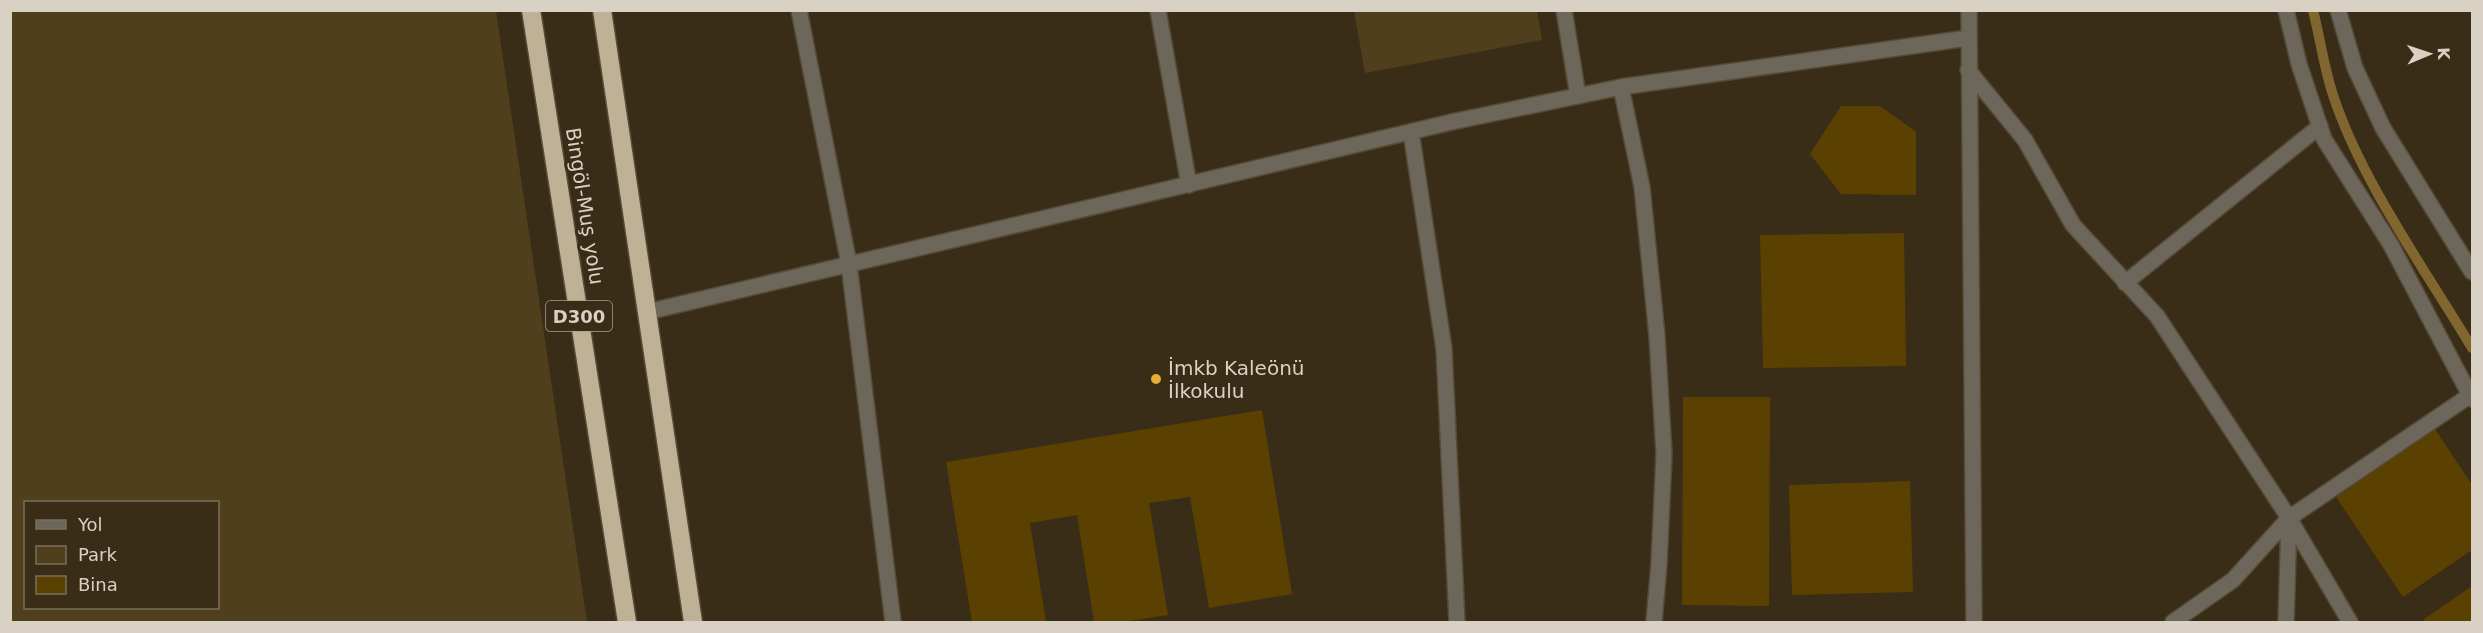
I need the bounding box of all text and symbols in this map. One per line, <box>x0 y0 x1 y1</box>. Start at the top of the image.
north arrow <box>2399 24 2459 84</box>
text: K <box>2434 47 2453 61</box>
street label: Bingöl-Muş yolu <box>561 126 609 286</box>
road number: D300 <box>546 301 612 331</box>
place label: İmkb Kaleönü İlkokulu <box>1168 356 1304 403</box>
marker: İmkb Kaleönü İlkokulu <box>1149 372 1163 386</box>
legend <box>24 501 219 609</box>
text: Yol <box>77 514 103 535</box>
text: Park <box>78 544 117 565</box>
text: Bina <box>78 574 118 595</box>

